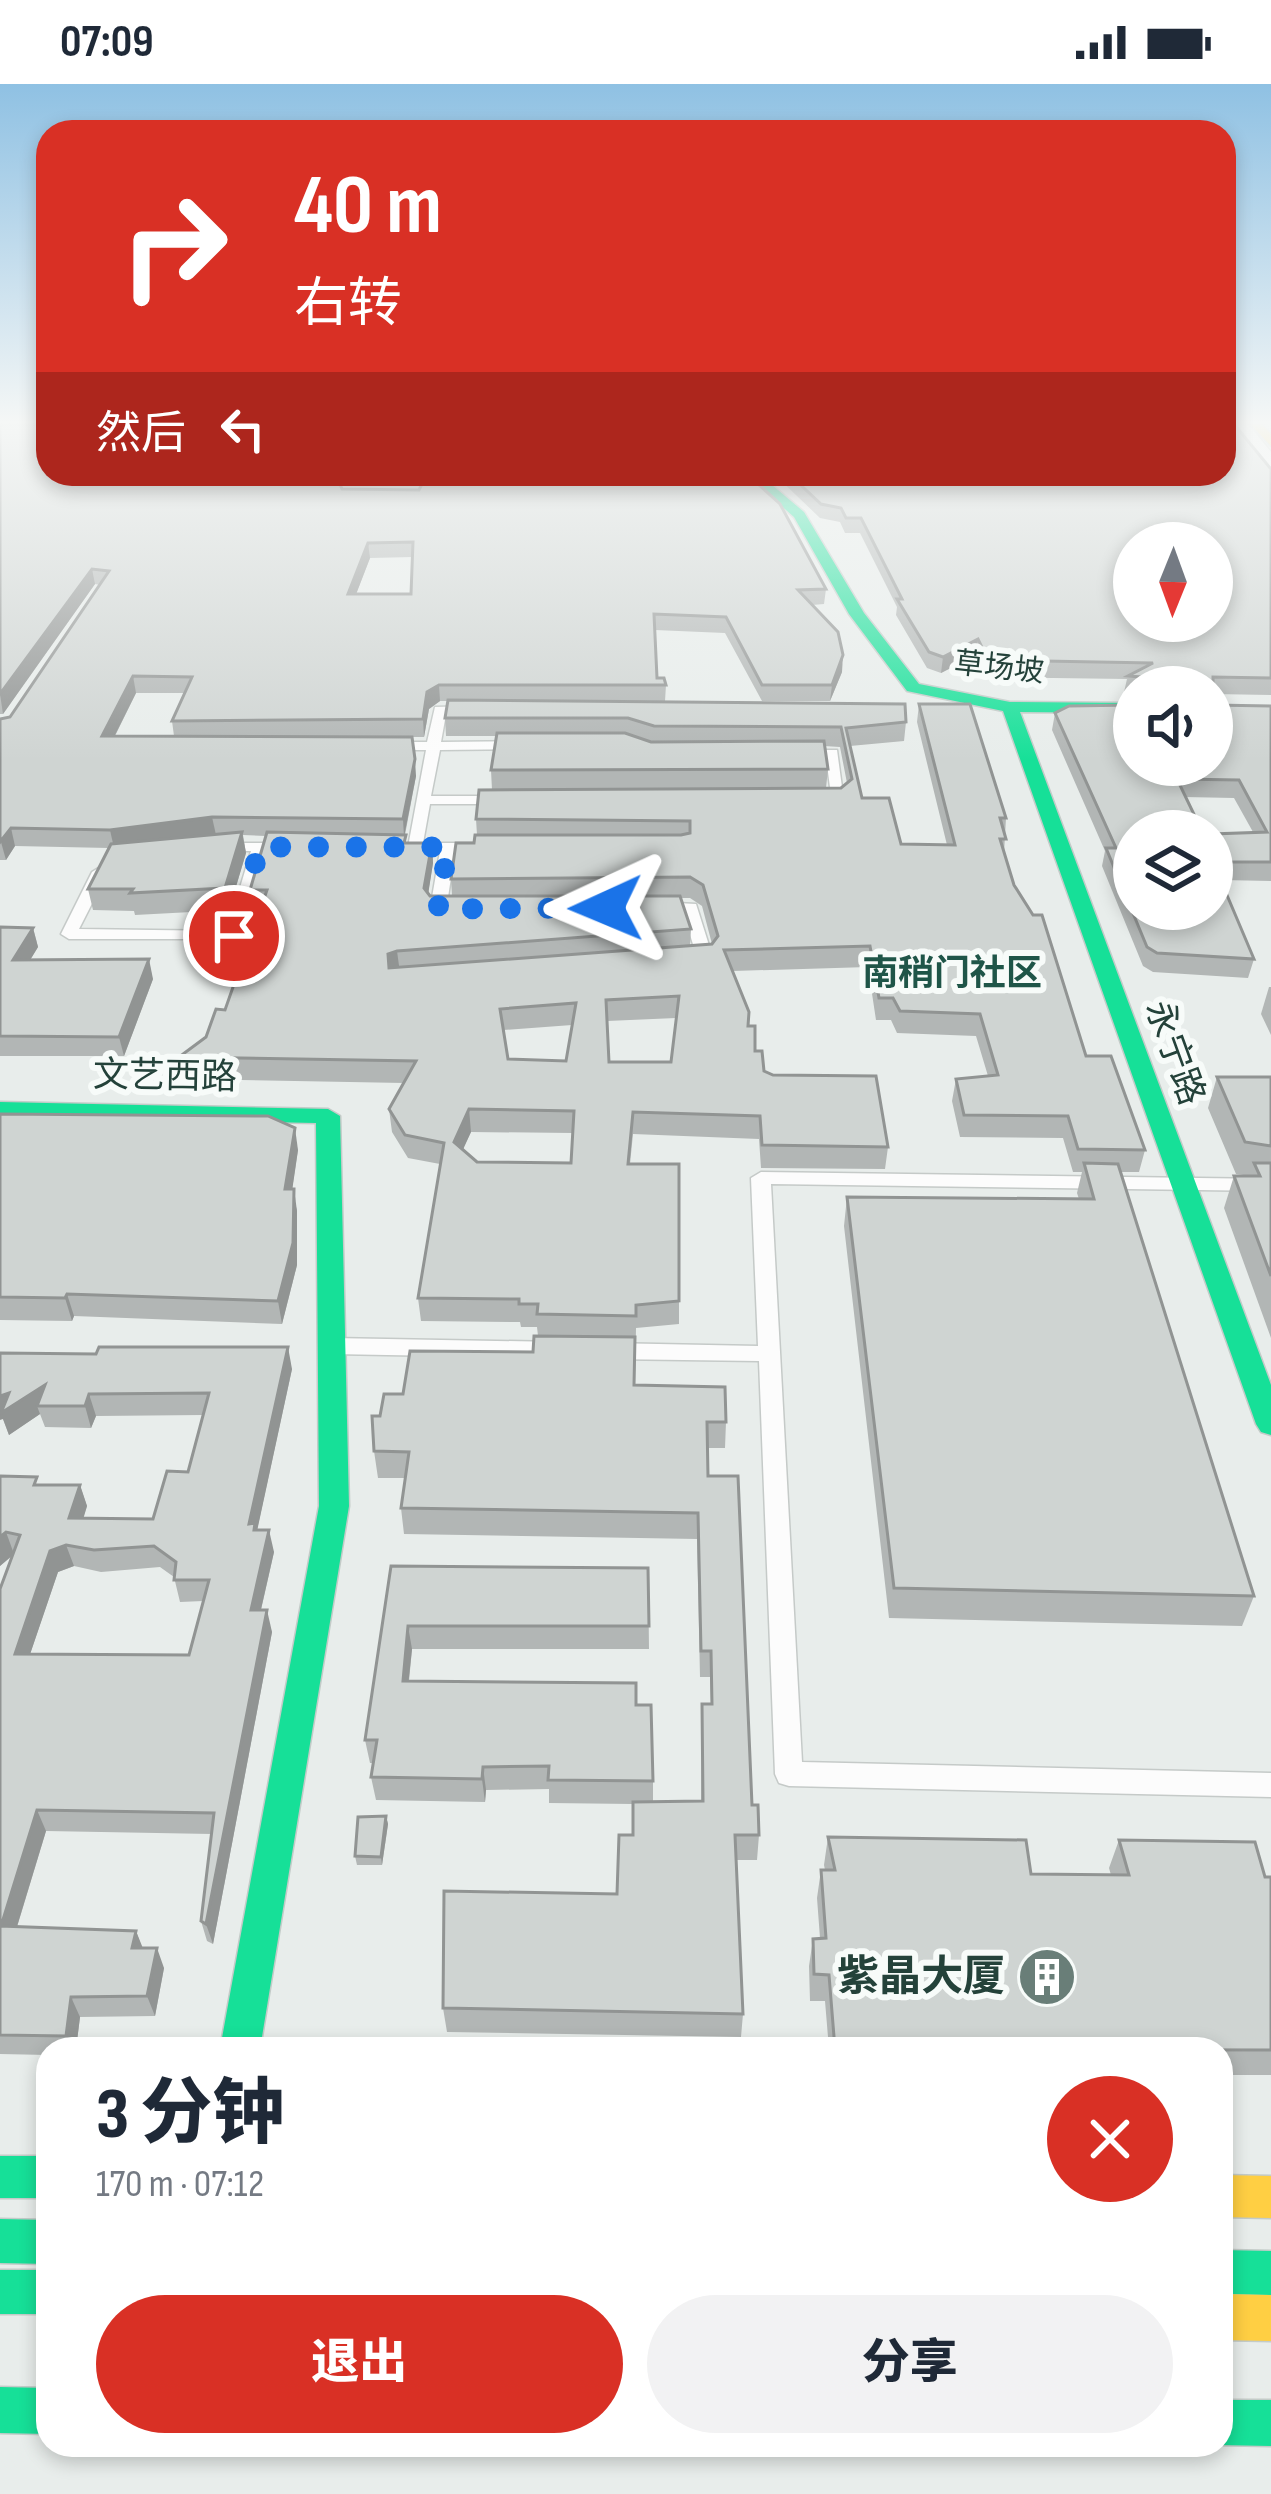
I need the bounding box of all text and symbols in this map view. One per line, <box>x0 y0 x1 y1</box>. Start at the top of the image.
text: 07:09 <box>60 15 154 70</box>
text: 40 m <box>294 156 442 257</box>
icon: right <box>96 168 252 324</box>
text: 右转 <box>294 272 402 337</box>
icon: left <box>210 396 276 462</box>
text: 然后 <box>96 407 186 462</box>
north arrow <box>1113 522 1233 642</box>
map controls <box>1113 522 1233 930</box>
street label: 草场坡 <box>952 645 1046 691</box>
button: sound <box>1113 666 1233 786</box>
button: layers <box>1113 810 1233 930</box>
position arrow <box>543 845 669 971</box>
pin <box>183 885 285 987</box>
icon: arrive <box>201 903 267 969</box>
district label: 南稍门社区 <box>862 953 1042 996</box>
street label: 永宁路 <box>1135 995 1213 1111</box>
street label: 文艺西路 <box>93 1054 237 1100</box>
building icon: 紫晶大厦 <box>1016 1946 1078 2008</box>
place label: 紫晶大厦 <box>837 1952 1005 2003</box>
text: 3 分钟 <box>96 2072 284 2159</box>
button: close <box>1047 2076 1173 2202</box>
text: 170 m · 07:12 <box>96 2161 264 2208</box>
button: 退出 <box>96 2295 623 2433</box>
button: 分享 <box>647 2295 1173 2433</box>

